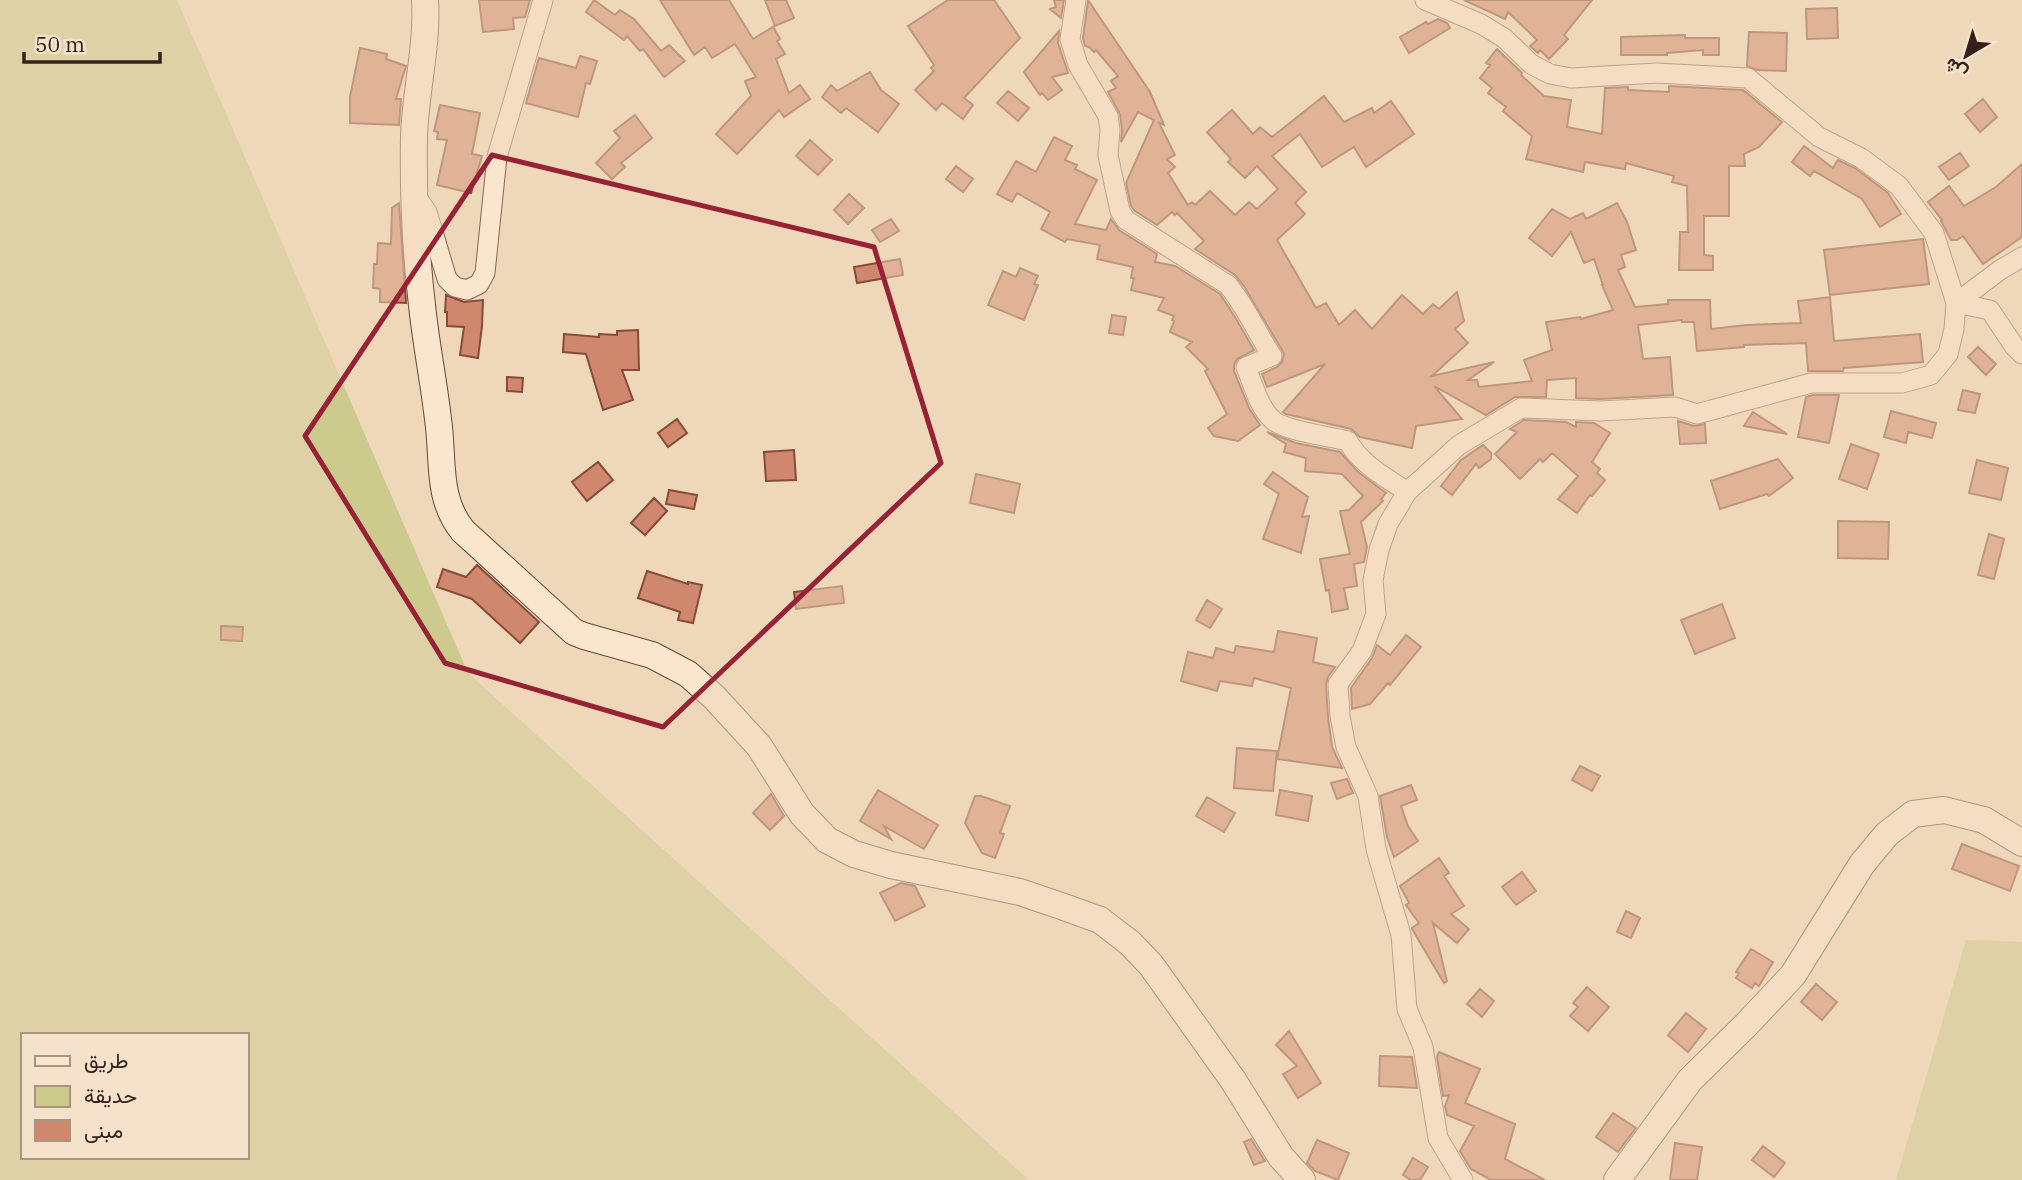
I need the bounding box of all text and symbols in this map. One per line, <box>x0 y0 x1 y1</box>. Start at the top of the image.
scale bar <box>24 21 161 65</box>
north arrow <box>1931 21 2001 91</box>
text: 50 m <box>35 30 85 58</box>
text: ش <box>1939 53 1972 86</box>
legend <box>21 1033 248 1159</box>
text: طريق <box>84 1046 129 1074</box>
text: حديقة <box>84 1081 137 1109</box>
text: مبنى <box>84 1116 123 1144</box>

